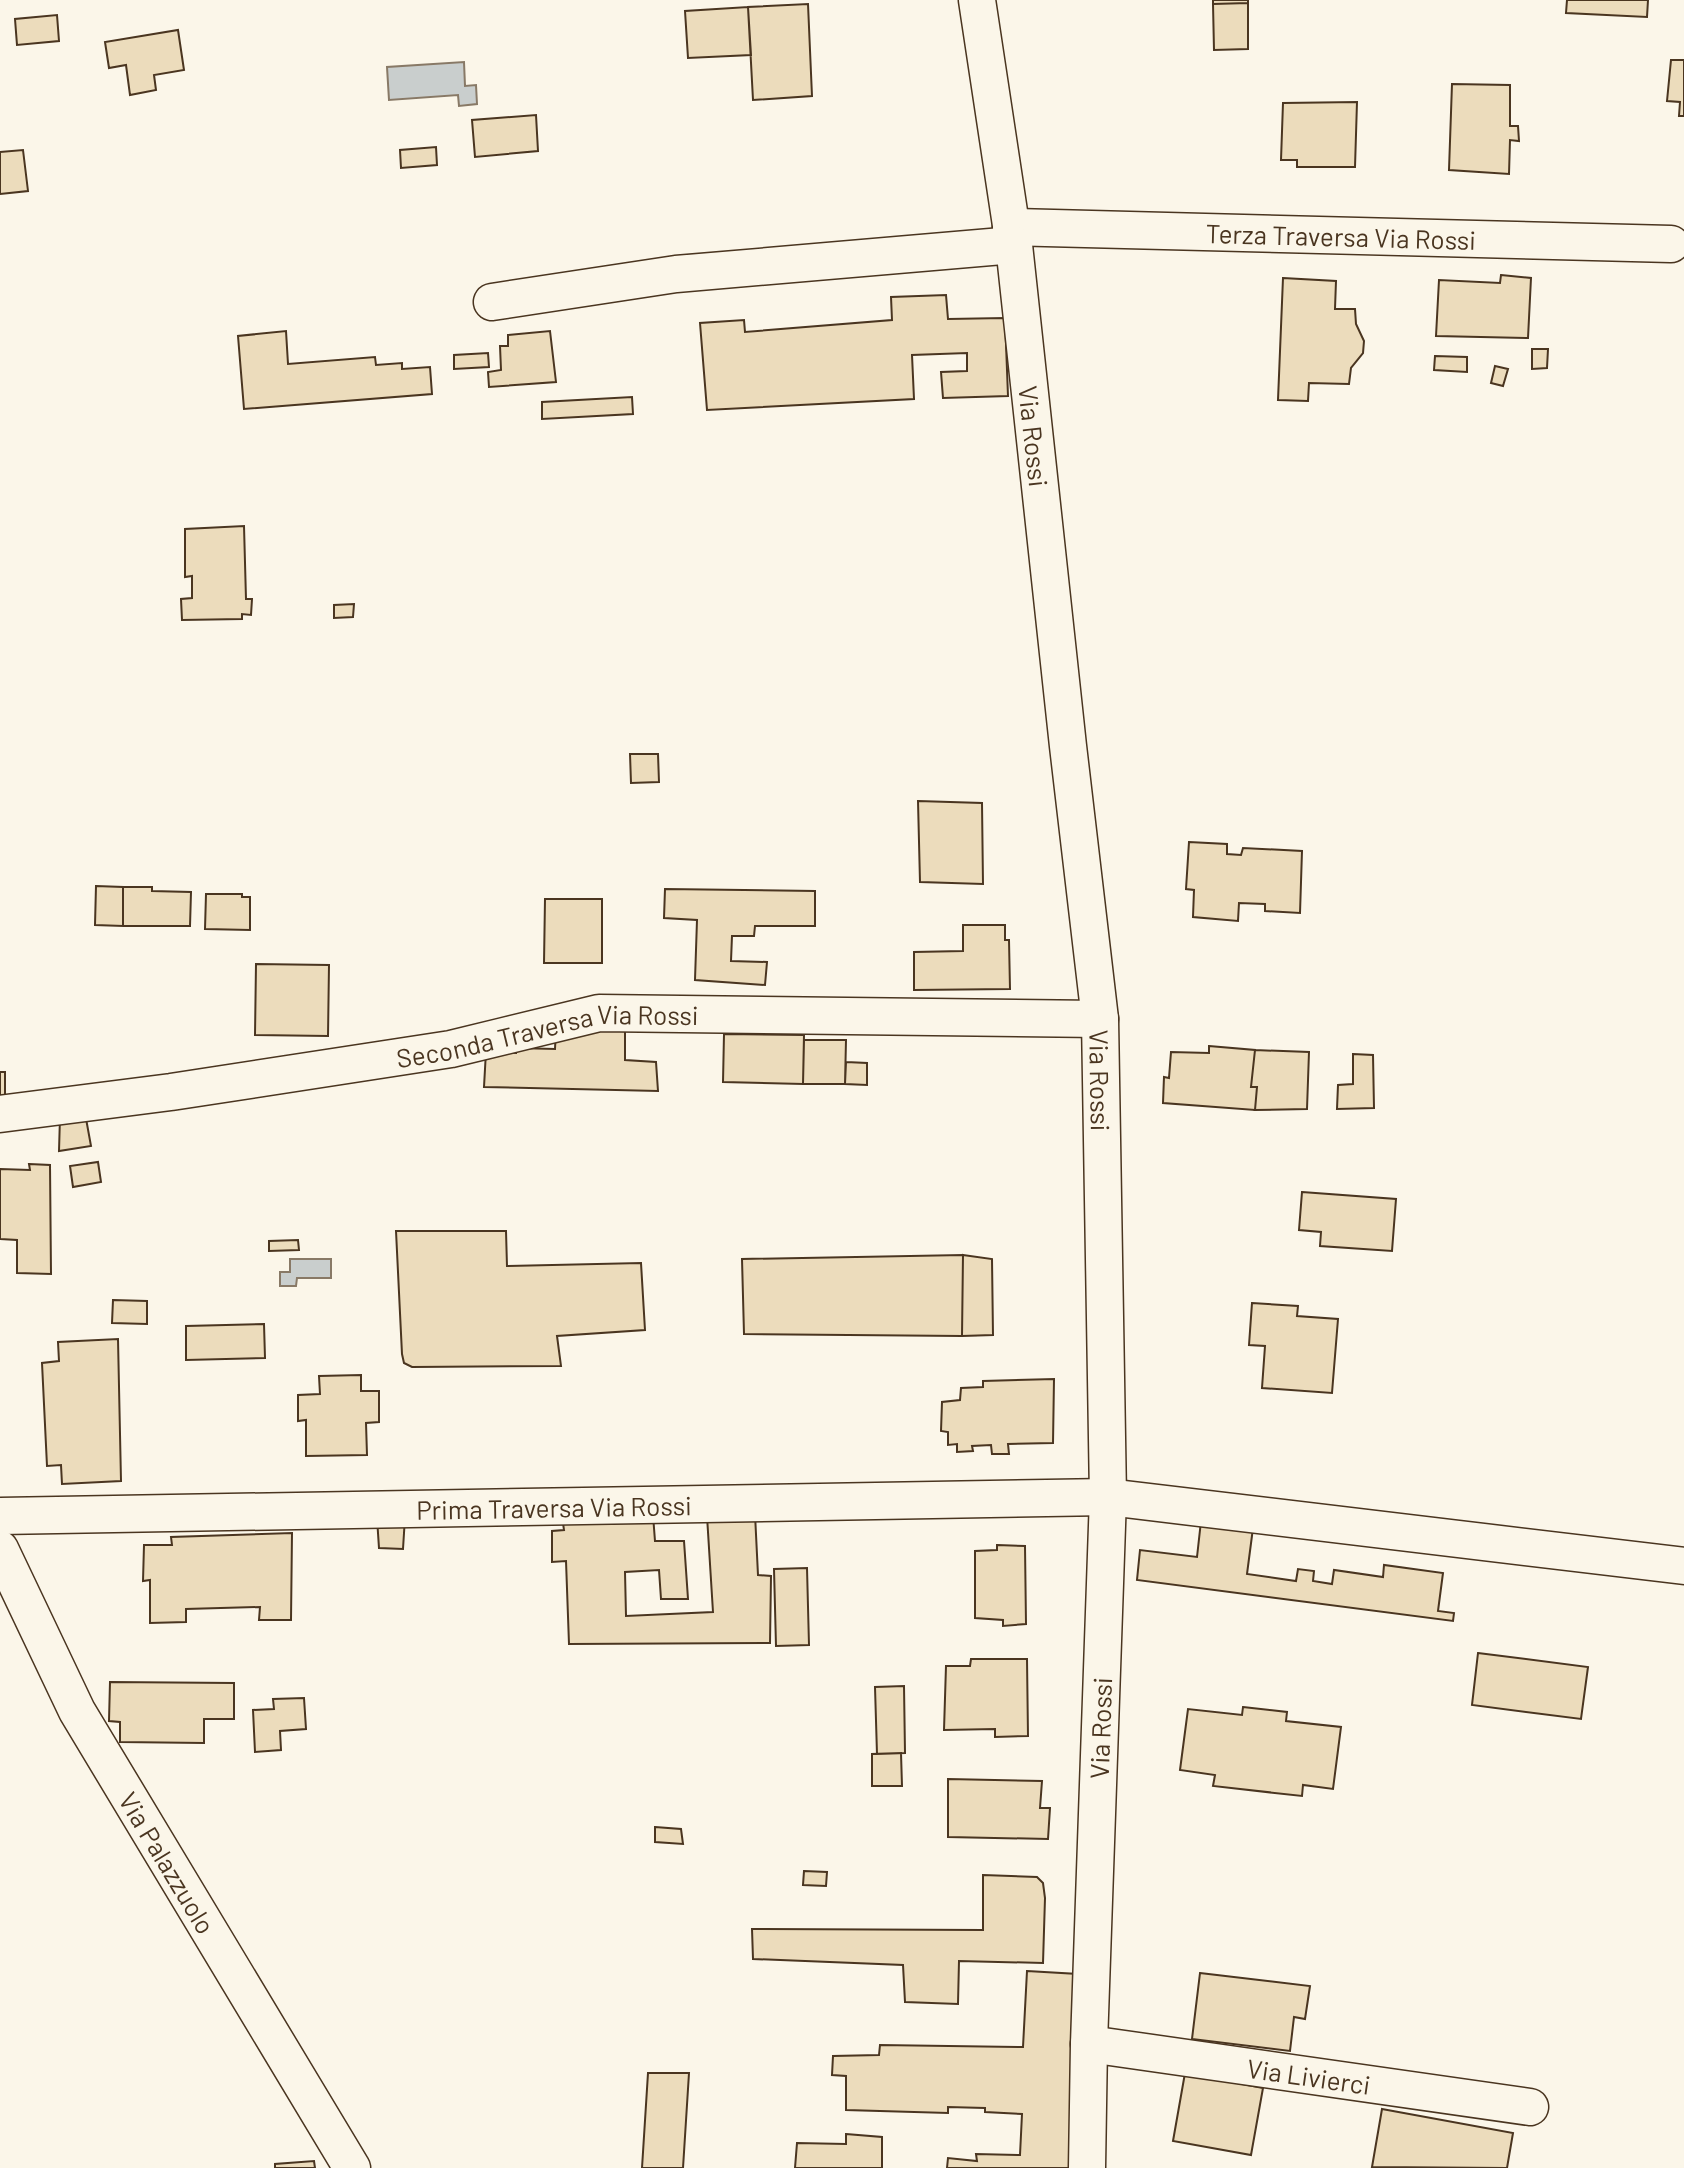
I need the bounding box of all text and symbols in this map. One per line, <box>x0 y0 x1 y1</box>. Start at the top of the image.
street label: Terza Traversa Via Rossi <box>1205 217 1476 254</box>
street label: Via Rossi <box>1014 384 1055 488</box>
street label: Seconda Traversa Via Rossi <box>394 997 699 1073</box>
street label: Via Rossi <box>1085 1029 1117 1132</box>
street label: Prima Traversa Via Rossi <box>416 1489 692 1524</box>
street label: Via Rossi <box>1083 1677 1117 1779</box>
street label: Via Palazzuolo <box>114 1786 223 1939</box>
street label: Via Livierci <box>1245 2051 1372 2100</box>

